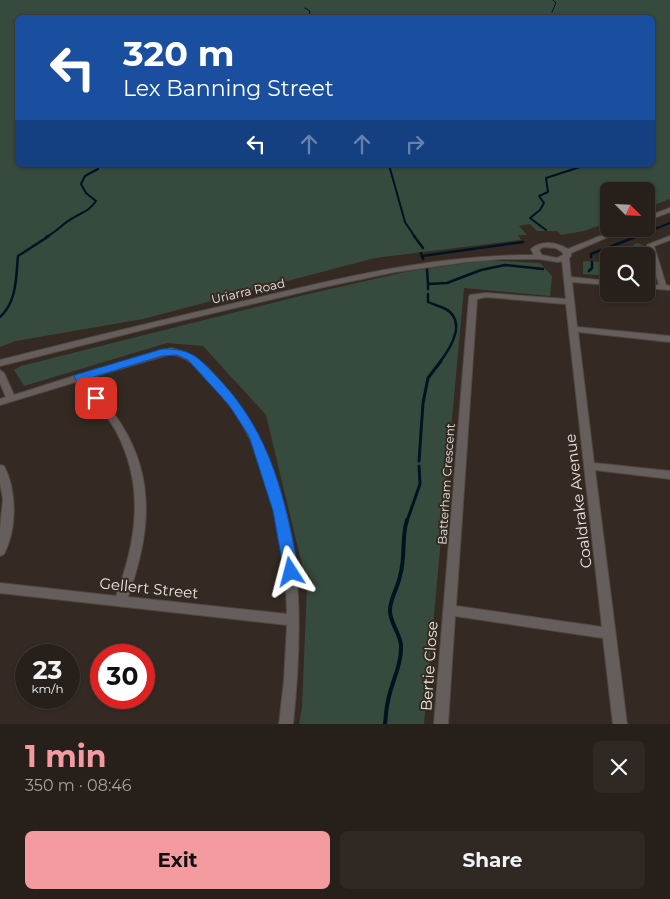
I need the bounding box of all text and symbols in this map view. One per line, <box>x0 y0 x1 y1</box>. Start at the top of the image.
text: 320 m <box>123 32 235 75</box>
icon: left <box>40 35 105 100</box>
text: Lex Banning Street <box>123 75 334 102</box>
icon: left <box>242 130 270 158</box>
icon: ahead <box>295 130 323 158</box>
icon: ahead <box>348 130 376 158</box>
icon: right <box>401 130 429 158</box>
north arrow <box>600 182 655 238</box>
map controls <box>600 182 655 302</box>
button: search <box>600 247 655 302</box>
street label: Uriarra Road <box>210 275 286 307</box>
pin <box>75 377 117 419</box>
icon: arrive <box>82 384 110 412</box>
street label: Batterham Crescent <box>434 423 458 545</box>
street label: Coaldrake Avenue <box>560 433 596 569</box>
position arrow <box>264 545 316 597</box>
street label: Gellert Street <box>99 573 199 603</box>
street label: Bertie Close <box>416 620 442 712</box>
speed limit sign: 30 <box>90 644 155 709</box>
text: 23 <box>33 655 62 685</box>
text: km/h <box>31 681 64 696</box>
text: 1 min <box>25 738 106 775</box>
button: close <box>593 741 645 793</box>
text: 350 m · 08:46 <box>25 776 132 795</box>
button: Exit <box>25 831 330 889</box>
button: Share <box>340 831 645 889</box>

